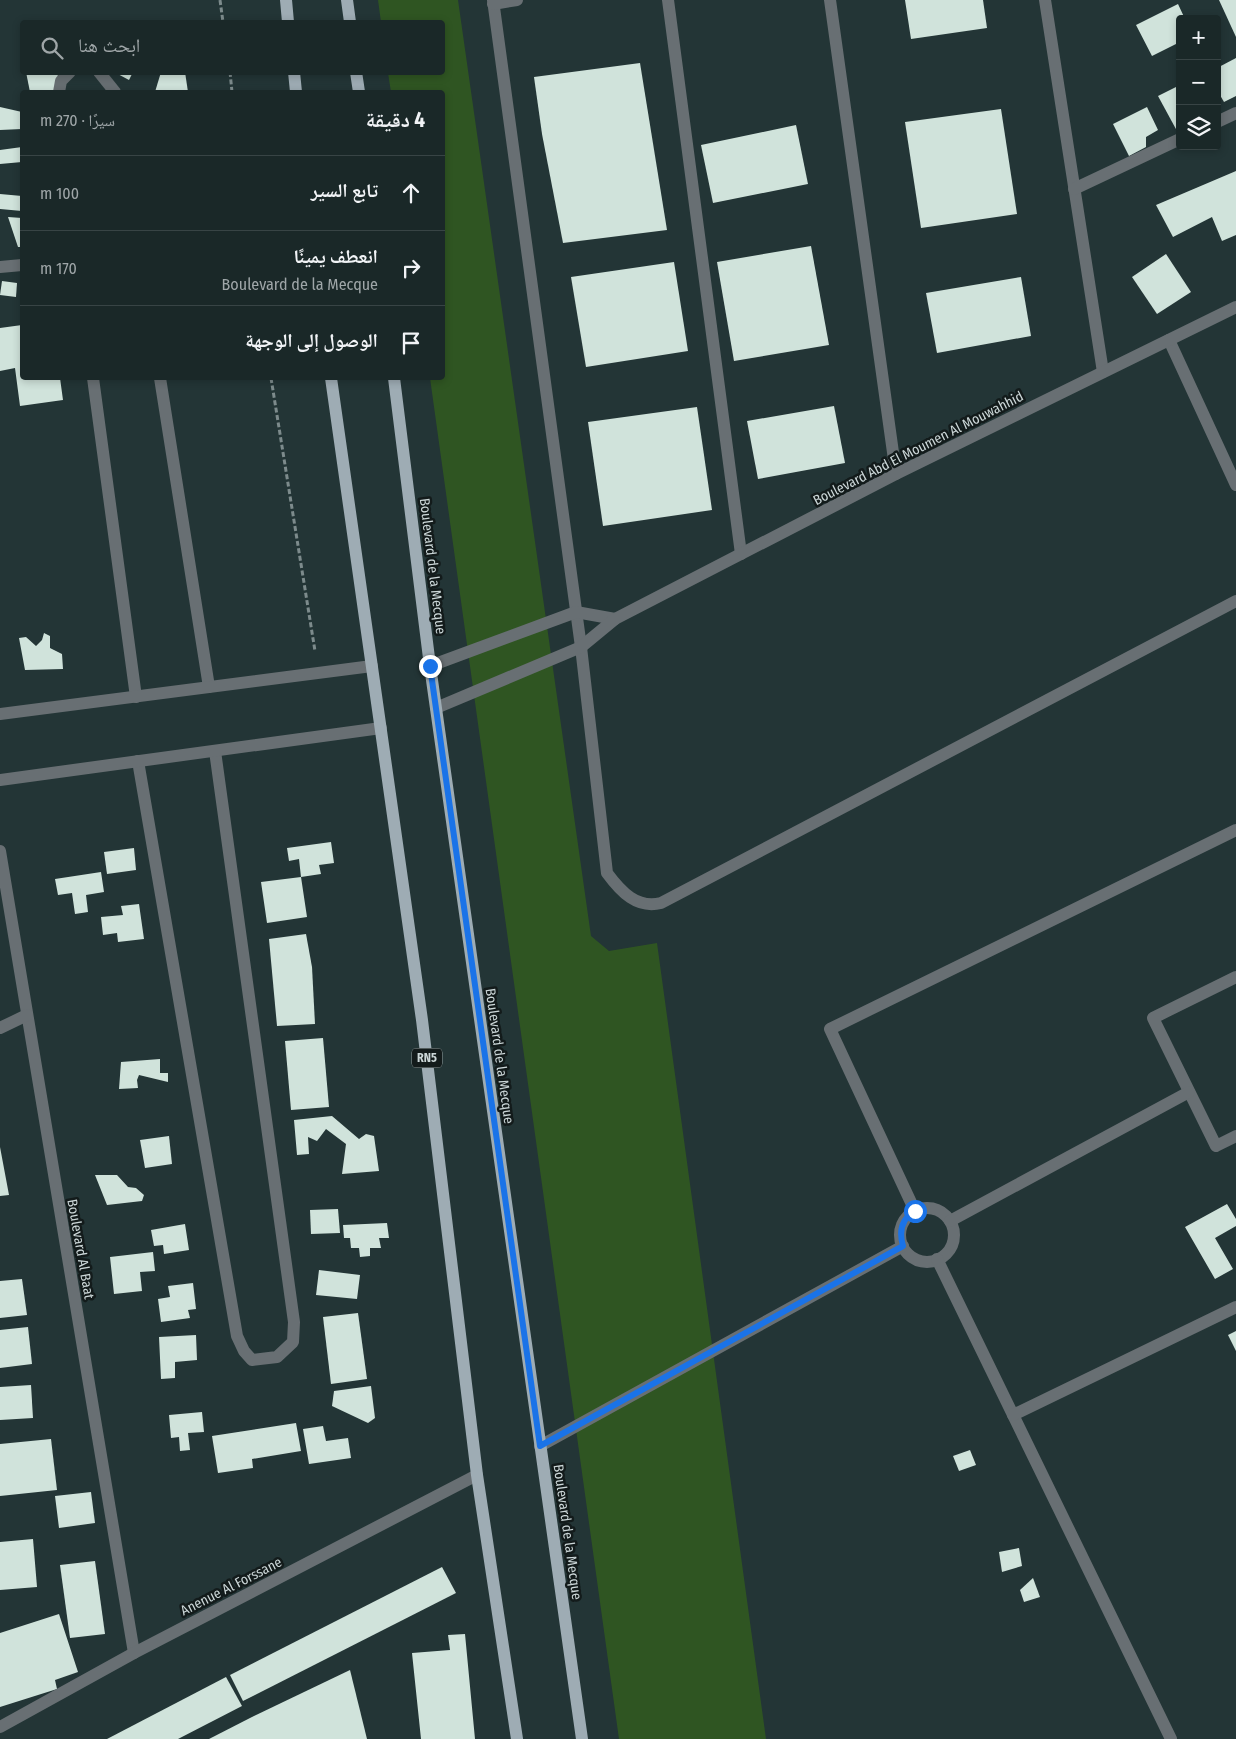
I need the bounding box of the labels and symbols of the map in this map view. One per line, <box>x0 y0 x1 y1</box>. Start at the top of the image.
street label: Boulevard Abd El Moumen Al Mouwahhid <box>810 388 1026 509</box>
street label: Boulevard de la Mecque <box>416 497 449 635</box>
route end <box>419 655 442 678</box>
street label: Boulevard de la Mecque <box>482 987 517 1125</box>
road number: RN5 <box>412 1048 442 1068</box>
street label: Boulevard Al Baat <box>63 1198 98 1301</box>
route start <box>904 1200 927 1223</box>
street label: Boulevard de la Mecque <box>550 1463 585 1601</box>
street label: Anenue Al Forssane <box>178 1554 285 1619</box>

